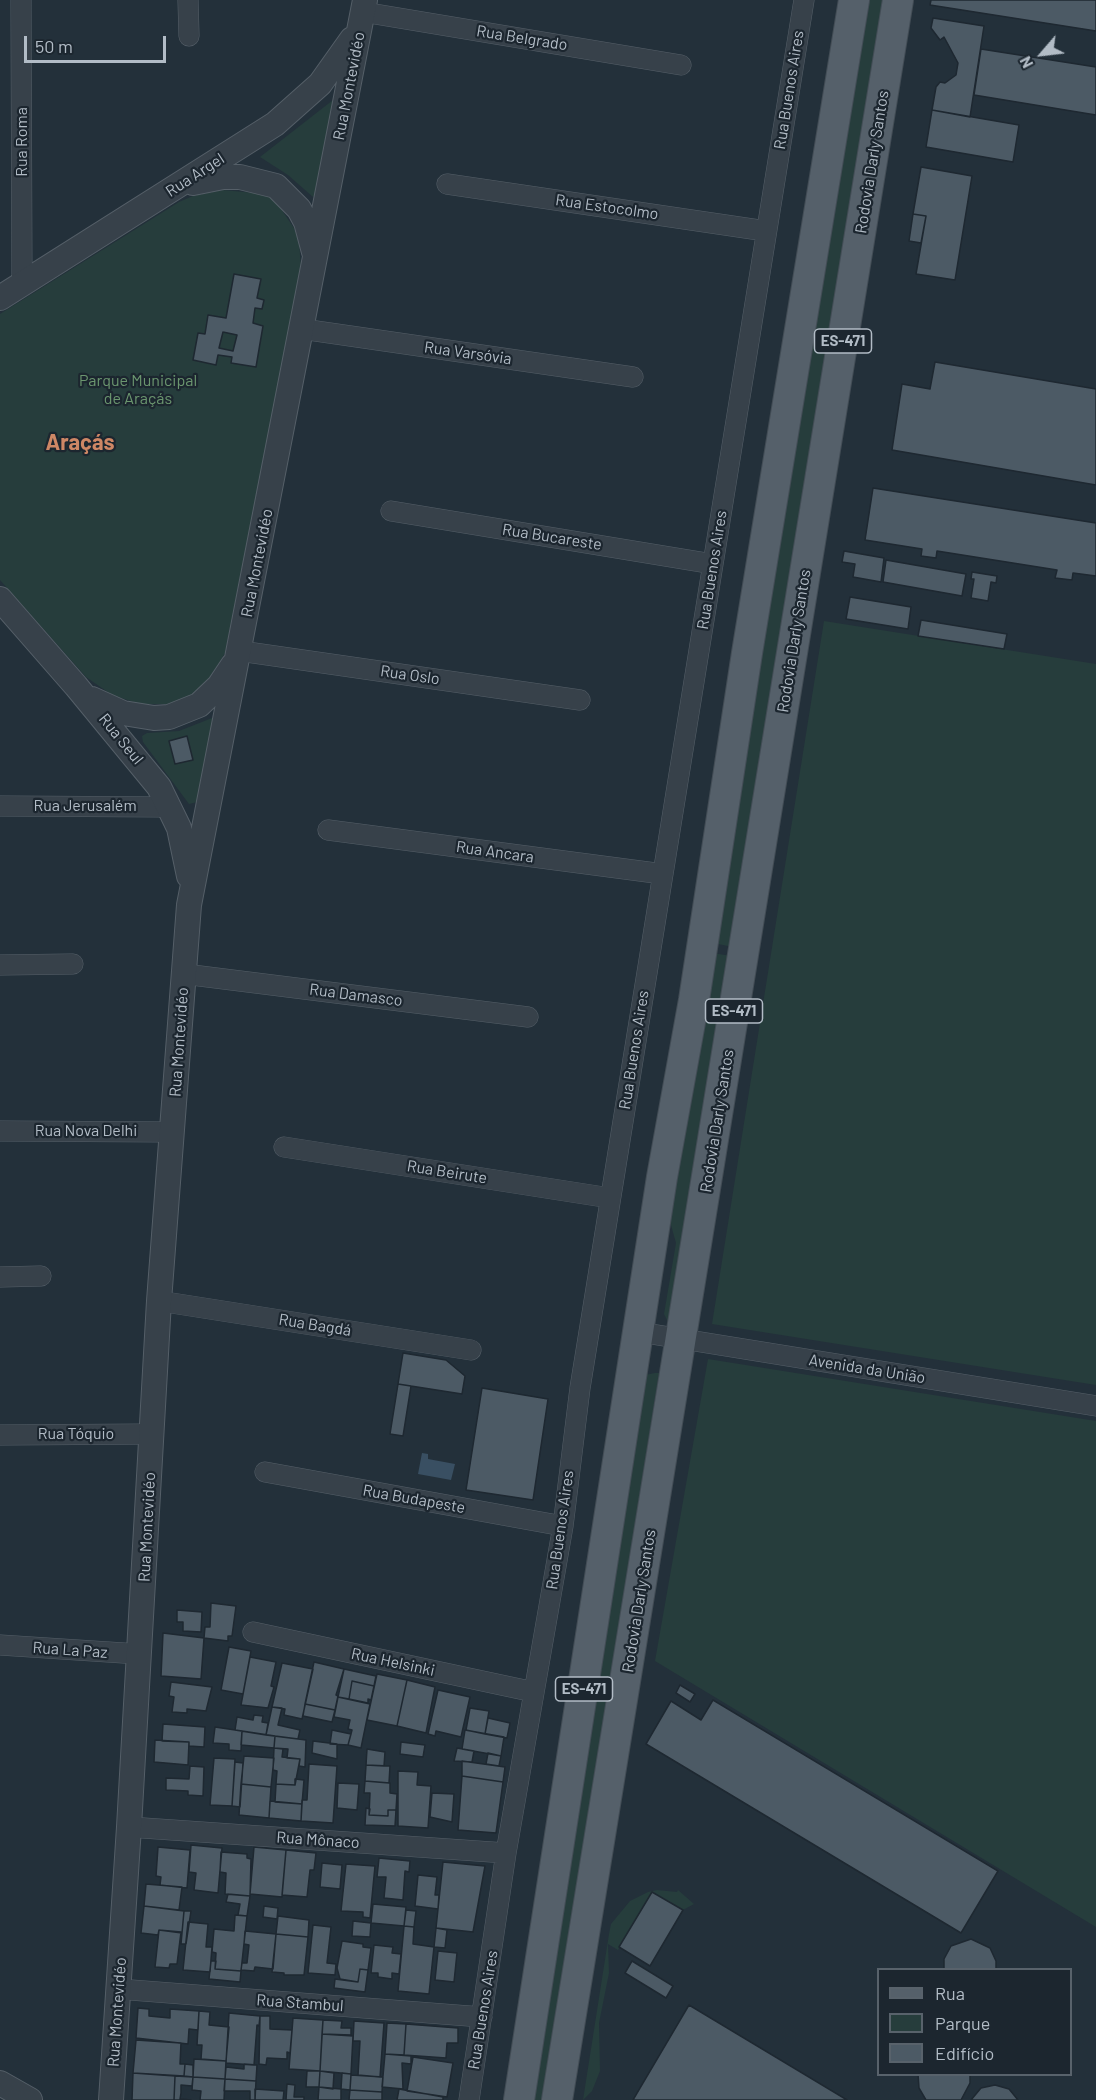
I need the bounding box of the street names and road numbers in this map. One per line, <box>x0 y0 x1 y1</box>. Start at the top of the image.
street label: Rua Belgrado <box>475 21 569 55</box>
street label: Rua Buenos Aires <box>770 29 808 151</box>
street label: Rua Montevidéo <box>329 30 369 142</box>
street label: Rodovia Darly Santos <box>851 89 893 235</box>
street label: Rua Roma <box>12 107 32 177</box>
street label: Rua Argel <box>162 149 228 201</box>
street label: Rua Estocolmo <box>554 190 660 224</box>
road number: ES-471 <box>814 329 872 353</box>
street label: Rua Varsóvia <box>423 337 513 369</box>
street label: Rua Montevidéo <box>237 507 277 619</box>
street label: Rua Buenos Aires <box>693 509 731 631</box>
street label: Rua Bucareste <box>501 520 603 554</box>
street label: Rodovia Darly Santos <box>773 568 815 714</box>
street label: Rua Oslo <box>379 661 441 689</box>
street label: Rua Seul <box>95 710 147 768</box>
street label: Rua Jerusalém <box>33 796 137 816</box>
street label: Rua Ancara <box>455 837 535 867</box>
street label: Rua Damasco <box>308 980 404 1010</box>
street label: Rua Montevidéo <box>166 986 192 1098</box>
street label: Rua Buenos Aires <box>615 989 653 1111</box>
road number: ES-471 <box>706 999 762 1023</box>
street label: Rodovia Darly Santos <box>696 1048 738 1194</box>
street label: Rua Nova Delhi <box>35 1121 137 1141</box>
street label: Rua Beirute <box>406 1156 488 1188</box>
street label: Rua Bagdá <box>277 1310 353 1340</box>
street label: Avenida da União <box>807 1350 927 1388</box>
street label: Rua Tóquio <box>38 1424 114 1444</box>
street label: Rua Buenos Aires <box>542 1469 578 1591</box>
street label: Rua Montevidéo <box>135 1472 159 1582</box>
street label: Rua Budapeste <box>361 1481 467 1517</box>
street label: Rodovia Darly Santos <box>618 1528 660 1674</box>
street label: Rua La Paz <box>32 1638 108 1662</box>
street label: Rua Helsinki <box>349 1644 437 1680</box>
road number: ES-471 <box>556 1677 612 1701</box>
street label: Rua Mônaco <box>276 1828 360 1852</box>
street label: Rua Buenos Aires <box>464 1949 502 2071</box>
street label: Rua Montevidéo <box>104 1956 130 2068</box>
street label: Rua Stambul <box>256 1990 344 2016</box>

